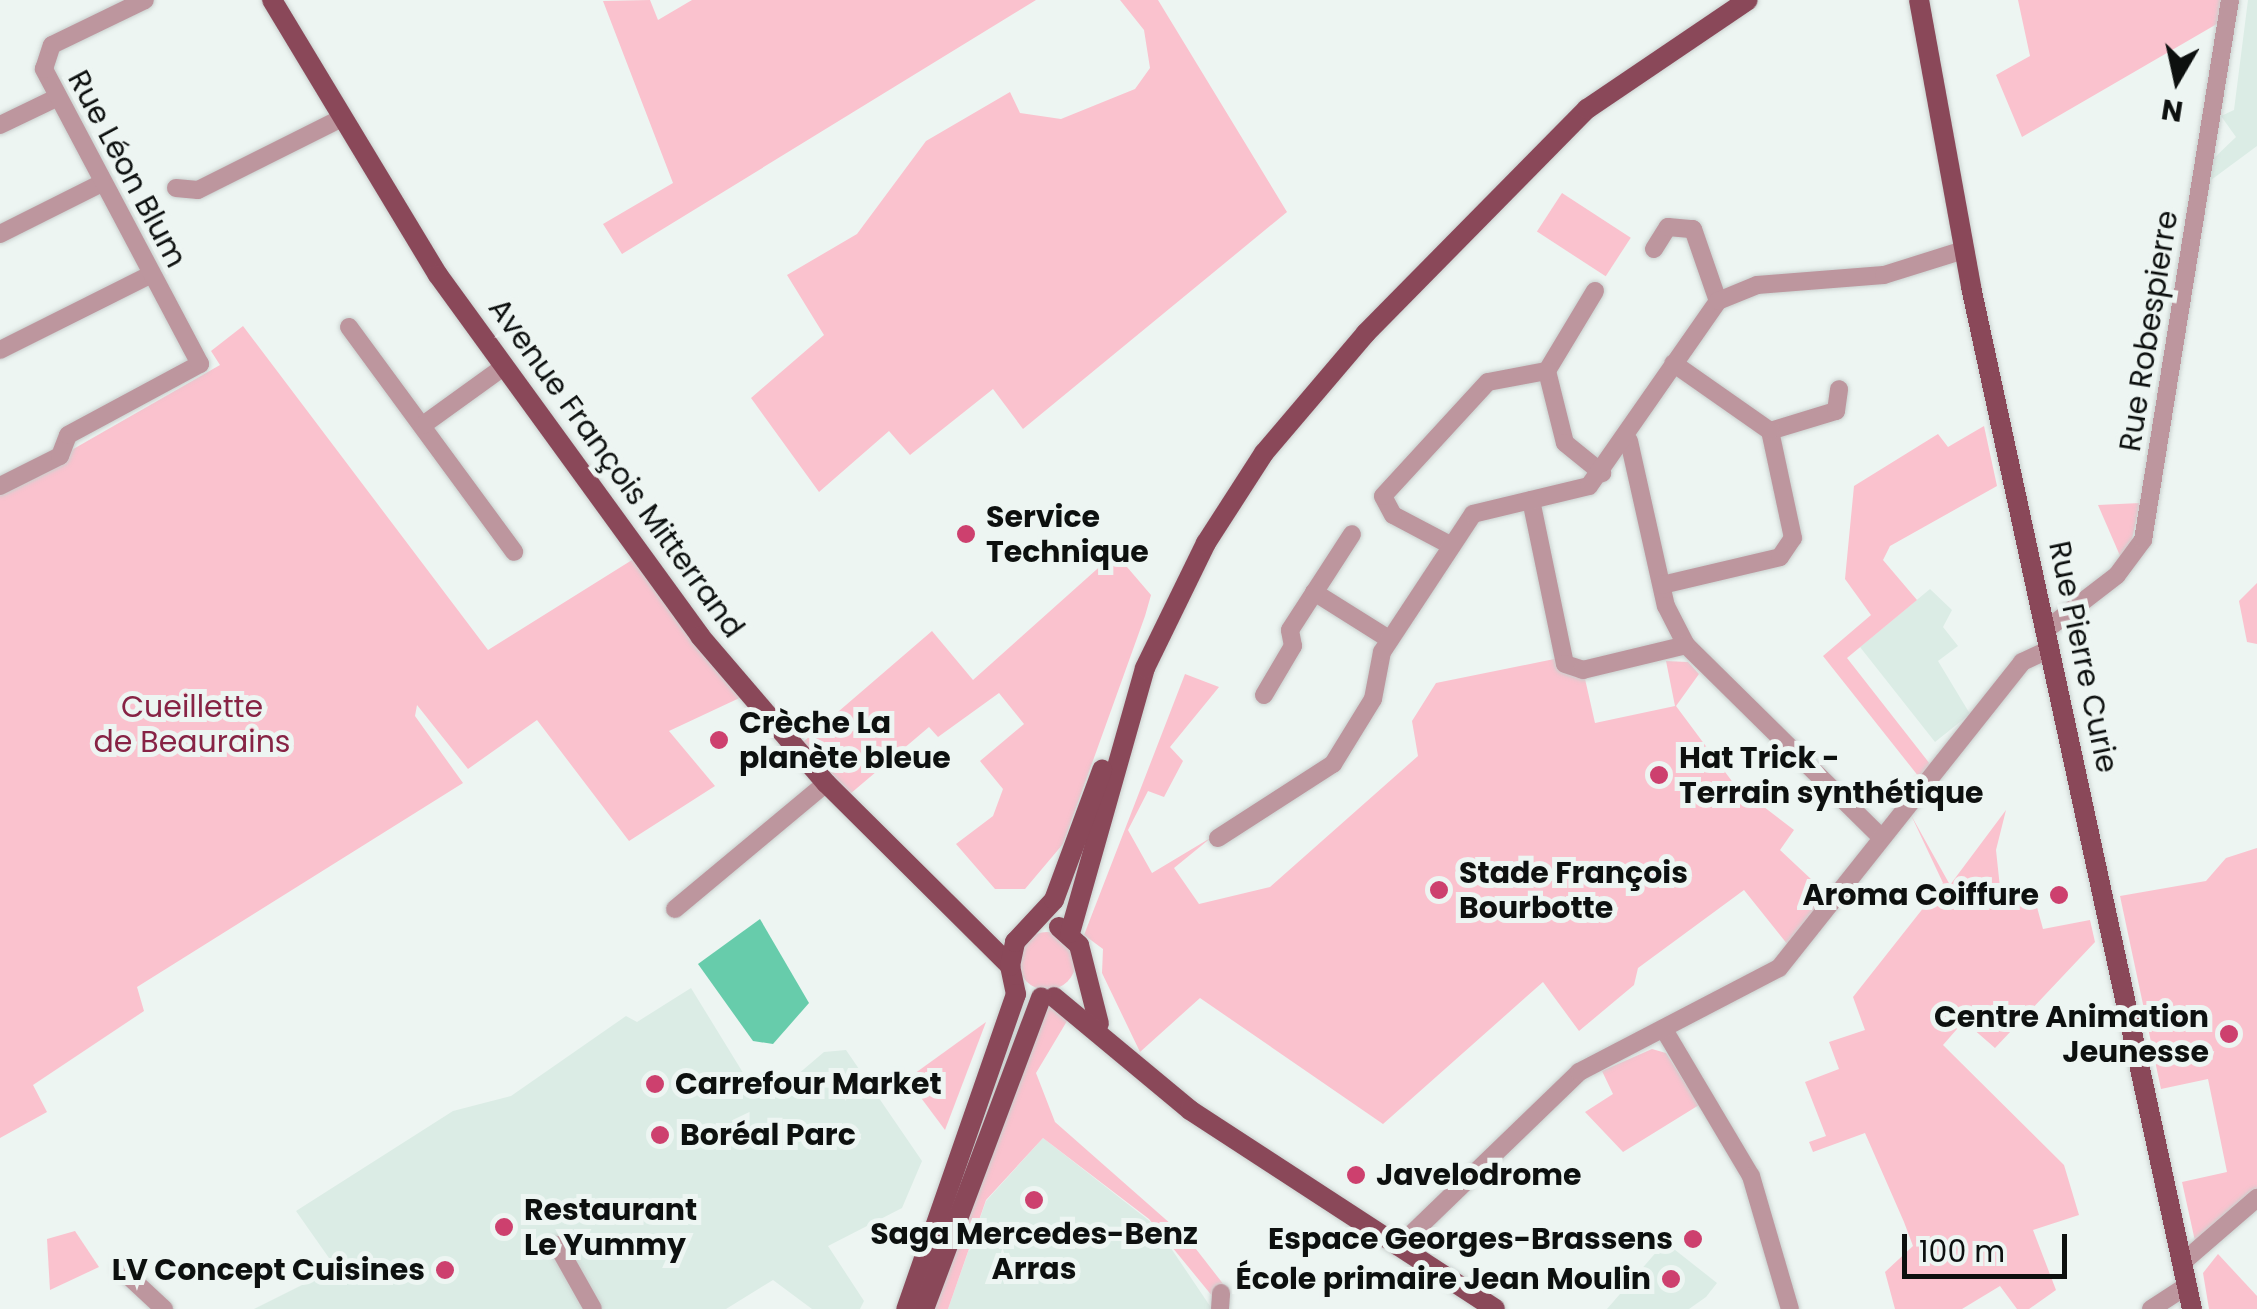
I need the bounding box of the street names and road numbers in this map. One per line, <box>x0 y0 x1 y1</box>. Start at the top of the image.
street label: Rue Léon Blum <box>60 64 194 274</box>
street label: Rue Robespierre <box>2112 208 2186 454</box>
street label: Avenue François Mitterrand <box>481 291 751 645</box>
street label: Rue Pierre Curie <box>2041 538 2125 776</box>

